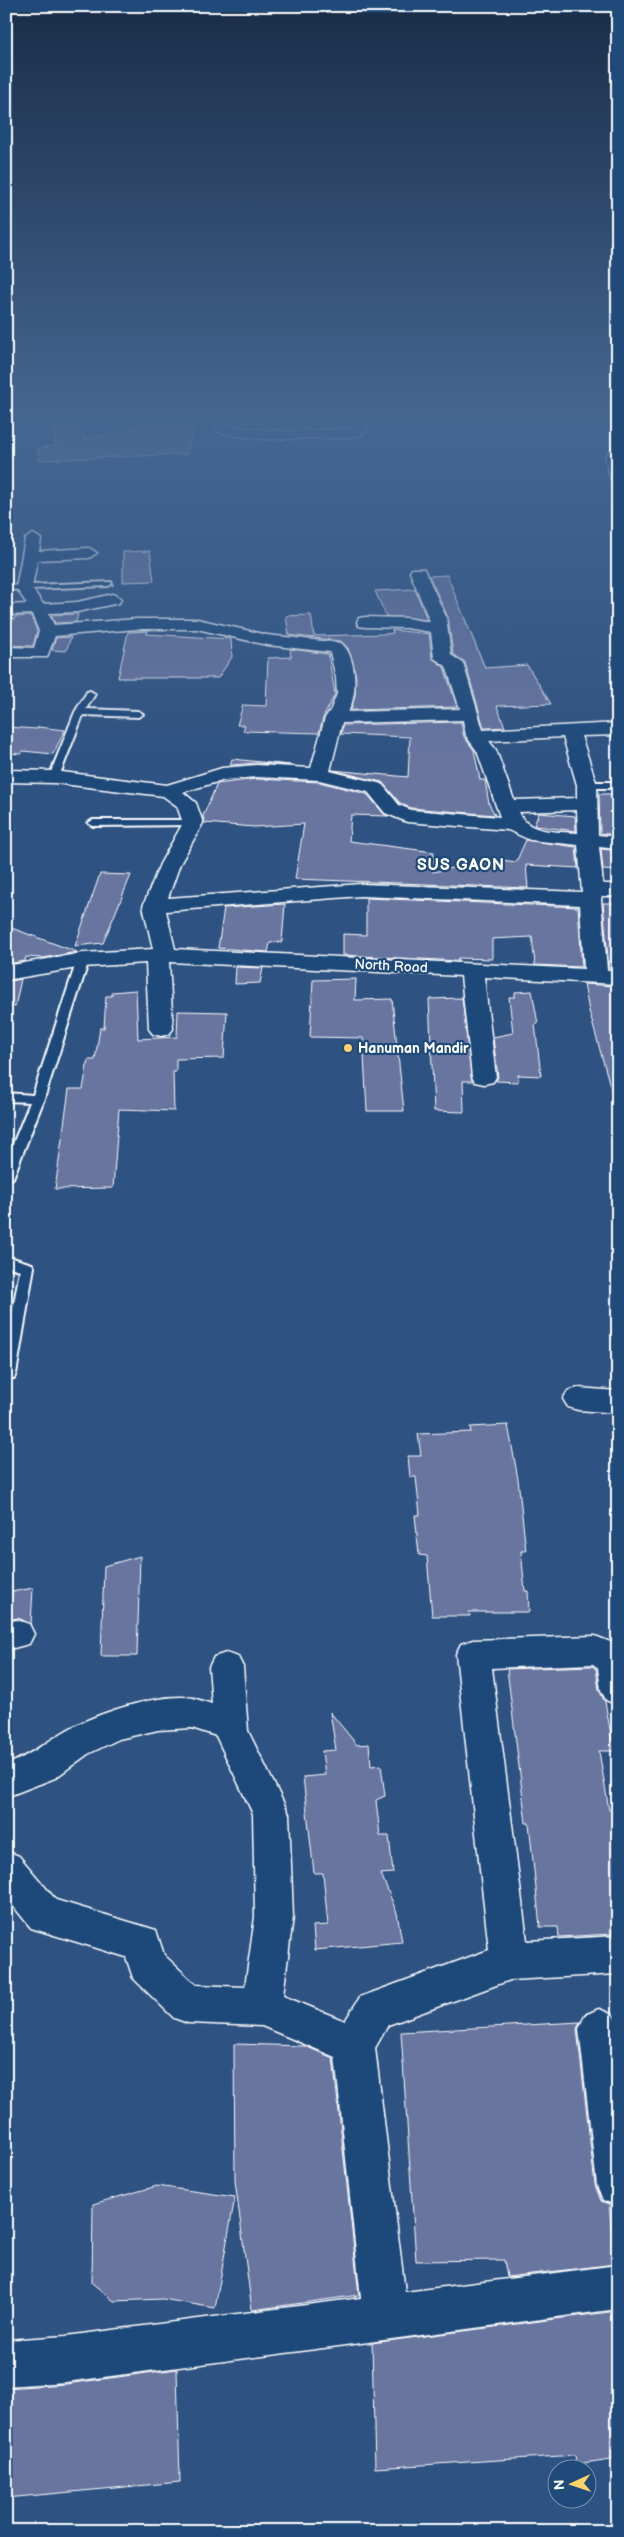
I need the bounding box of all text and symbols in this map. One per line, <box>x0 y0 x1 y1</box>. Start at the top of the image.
district label: SUS GAON <box>417 856 505 875</box>
street label: North Road <box>354 956 428 976</box>
place label: Hanuman Mandir <box>358 1040 469 1057</box>
marker: Hanuman Mandir <box>342 1042 354 1054</box>
north arrow <box>546 2460 596 2510</box>
text: N <box>551 2479 568 2490</box>

